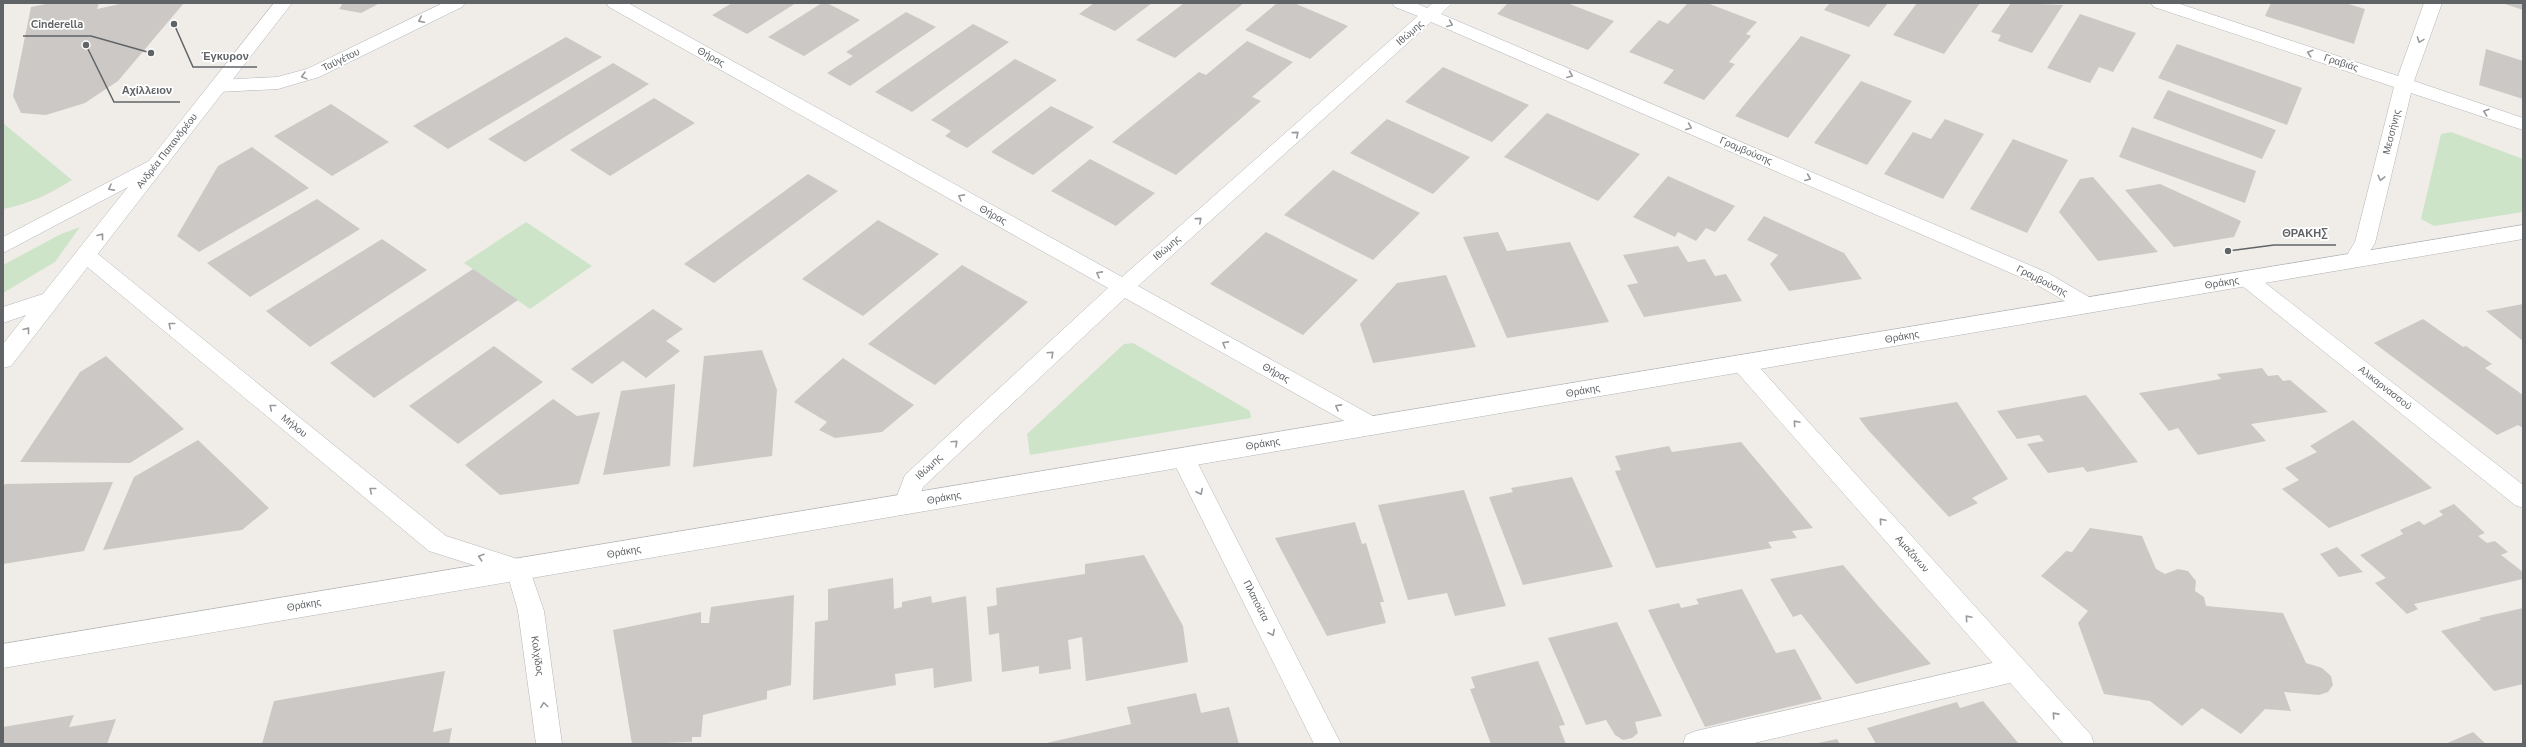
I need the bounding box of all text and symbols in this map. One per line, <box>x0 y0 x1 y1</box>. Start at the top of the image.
callout: Cinderella <box>23 13 91 36</box>
one-way arrow <box>418 15 426 23</box>
text: Cinderella <box>31 17 83 32</box>
street label: Ιθώμης <box>1393 17 1427 49</box>
one-way arrow <box>1447 19 1454 27</box>
one-way arrow <box>2416 36 2425 43</box>
callout: Έγκυρον <box>193 44 257 67</box>
street label: Θήρας <box>695 44 728 70</box>
street label: Ταϋγέτου <box>320 45 362 75</box>
text: Έγκυρον <box>201 49 249 64</box>
one-way arrow <box>2306 49 2313 57</box>
street label: Γραβιάς <box>2322 51 2360 75</box>
one-way arrow <box>1565 70 1573 78</box>
one-way arrow <box>301 71 308 80</box>
callout: Αχίλλειον <box>114 79 180 102</box>
text: Αχίλλειον <box>122 83 172 98</box>
street label: Μεσσήνης <box>2380 108 2404 156</box>
one-way arrow <box>2483 108 2490 116</box>
street label: Ανδρέα Παπανδρέου <box>133 110 201 192</box>
one-way arrow <box>1685 122 1692 130</box>
one-way arrow <box>1291 131 1299 139</box>
street label: Γραμβούσης <box>1718 134 1775 168</box>
one-way arrow <box>1804 173 1812 181</box>
one-way arrow <box>2377 174 2386 181</box>
one-way arrow <box>108 184 115 191</box>
one-way arrow <box>958 194 965 201</box>
street label: Θήρας <box>977 202 1010 228</box>
one-way arrow <box>1194 218 1201 225</box>
callout: ΘΡΑΚΗΣ <box>2274 222 2336 245</box>
text: ΘΡΑΚΗΣ <box>2282 226 2328 241</box>
street label: Ιθώμης <box>1150 232 1184 264</box>
one-way arrow <box>96 233 103 240</box>
street label: Γραμβούσης <box>2014 262 2070 300</box>
one-way arrow <box>1095 272 1103 279</box>
street label: Θράκης <box>2204 273 2240 293</box>
one-way arrow <box>169 322 176 329</box>
one-way arrow <box>22 327 29 334</box>
street label: Θράκης <box>1884 327 1920 347</box>
one-way arrow <box>1221 341 1229 349</box>
one-way arrow <box>1046 352 1053 359</box>
street label: Θήρας <box>1260 360 1293 386</box>
street label: Αλικαρνασσού <box>2355 363 2415 413</box>
street label: Θράκης <box>1565 381 1601 401</box>
one-way arrow <box>1335 404 1342 412</box>
one-way arrow <box>269 405 276 412</box>
street label: Μήλου <box>278 411 310 441</box>
one-way arrow <box>1793 420 1800 428</box>
street label: Θράκης <box>1245 434 1281 454</box>
one-way arrow <box>950 440 958 448</box>
street label: Ιθώμης <box>912 451 946 483</box>
one-way arrow <box>370 487 377 494</box>
street label: Θράκης <box>926 488 962 508</box>
one-way arrow <box>1196 488 1203 495</box>
one-way arrow <box>1880 518 1887 525</box>
street label: Αμαζόνων <box>1892 532 1932 576</box>
street label: Θράκης <box>606 542 642 562</box>
one-way arrow <box>477 554 484 562</box>
street label: Πλαπούτα <box>1240 578 1272 624</box>
street label: Θράκης <box>286 595 322 615</box>
one-way arrow <box>1965 615 1973 623</box>
one-way arrow <box>1267 629 1275 636</box>
street label: Κολχίδος <box>527 635 547 677</box>
one-way arrow <box>540 702 549 708</box>
one-way arrow <box>2052 712 2059 720</box>

